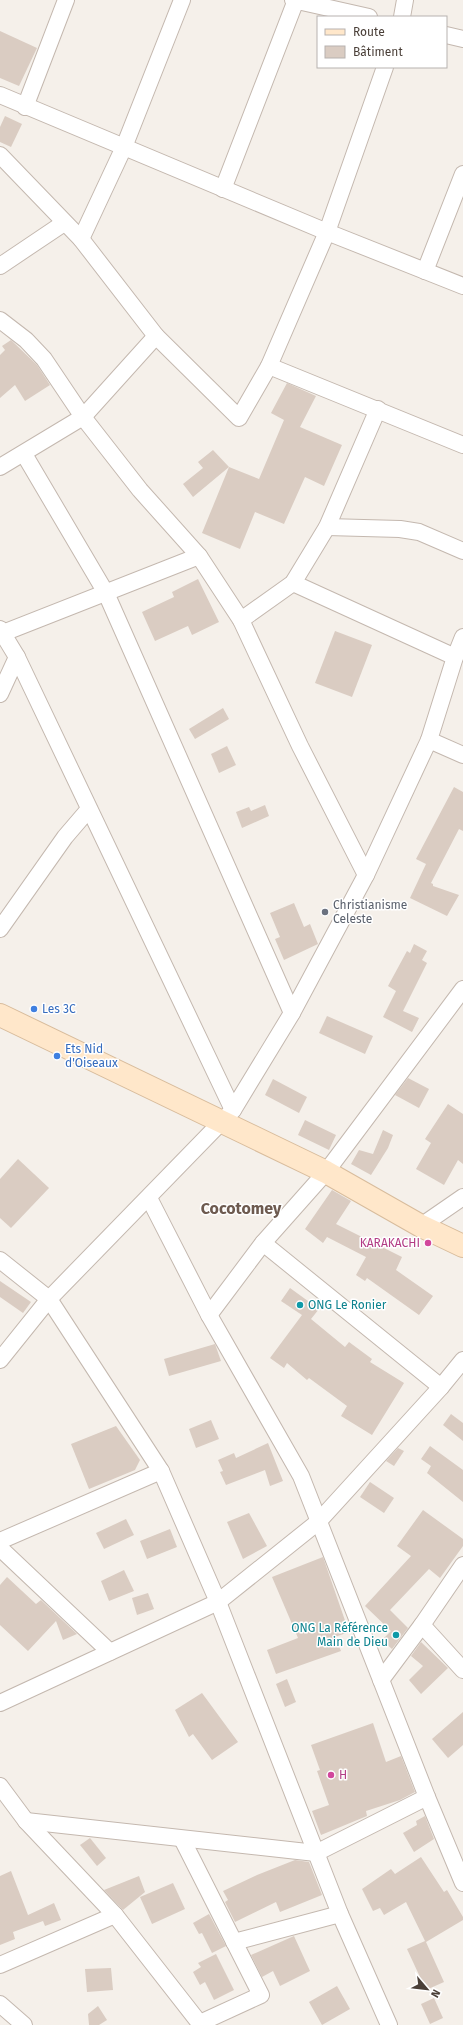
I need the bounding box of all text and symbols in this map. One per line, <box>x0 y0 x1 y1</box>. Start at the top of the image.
legend <box>317 16 447 68</box>
text: Route <box>353 25 385 39</box>
text: Bâtiment <box>353 45 403 59</box>
place label: Christianisme Celeste <box>333 898 407 926</box>
marker: Christianisme Celeste <box>320 907 330 917</box>
place label: Les 3C <box>42 1002 76 1016</box>
marker: Les 3C <box>29 1004 39 1014</box>
place label: Ets Nid d'Oiseaux <box>65 1042 118 1070</box>
marker: Ets Nid d'Oiseaux <box>52 1051 62 1061</box>
district label: Cocotomey <box>201 1199 282 1218</box>
place label: KARAKACHI <box>360 1236 420 1250</box>
marker: KARAKACHI <box>423 1238 433 1248</box>
place label: ONG Le Ronier <box>308 1298 387 1312</box>
marker: ONG Le Ronier <box>295 1300 305 1310</box>
place label: ONG La Référence Main de Dieu <box>291 1621 388 1649</box>
marker: ONG La Référence Main de Dieu <box>391 1630 401 1640</box>
place label: H <box>339 1768 347 1782</box>
marker: H <box>326 1770 336 1780</box>
north arrow <box>407 1969 447 2009</box>
text: N <box>428 1987 443 2000</box>

